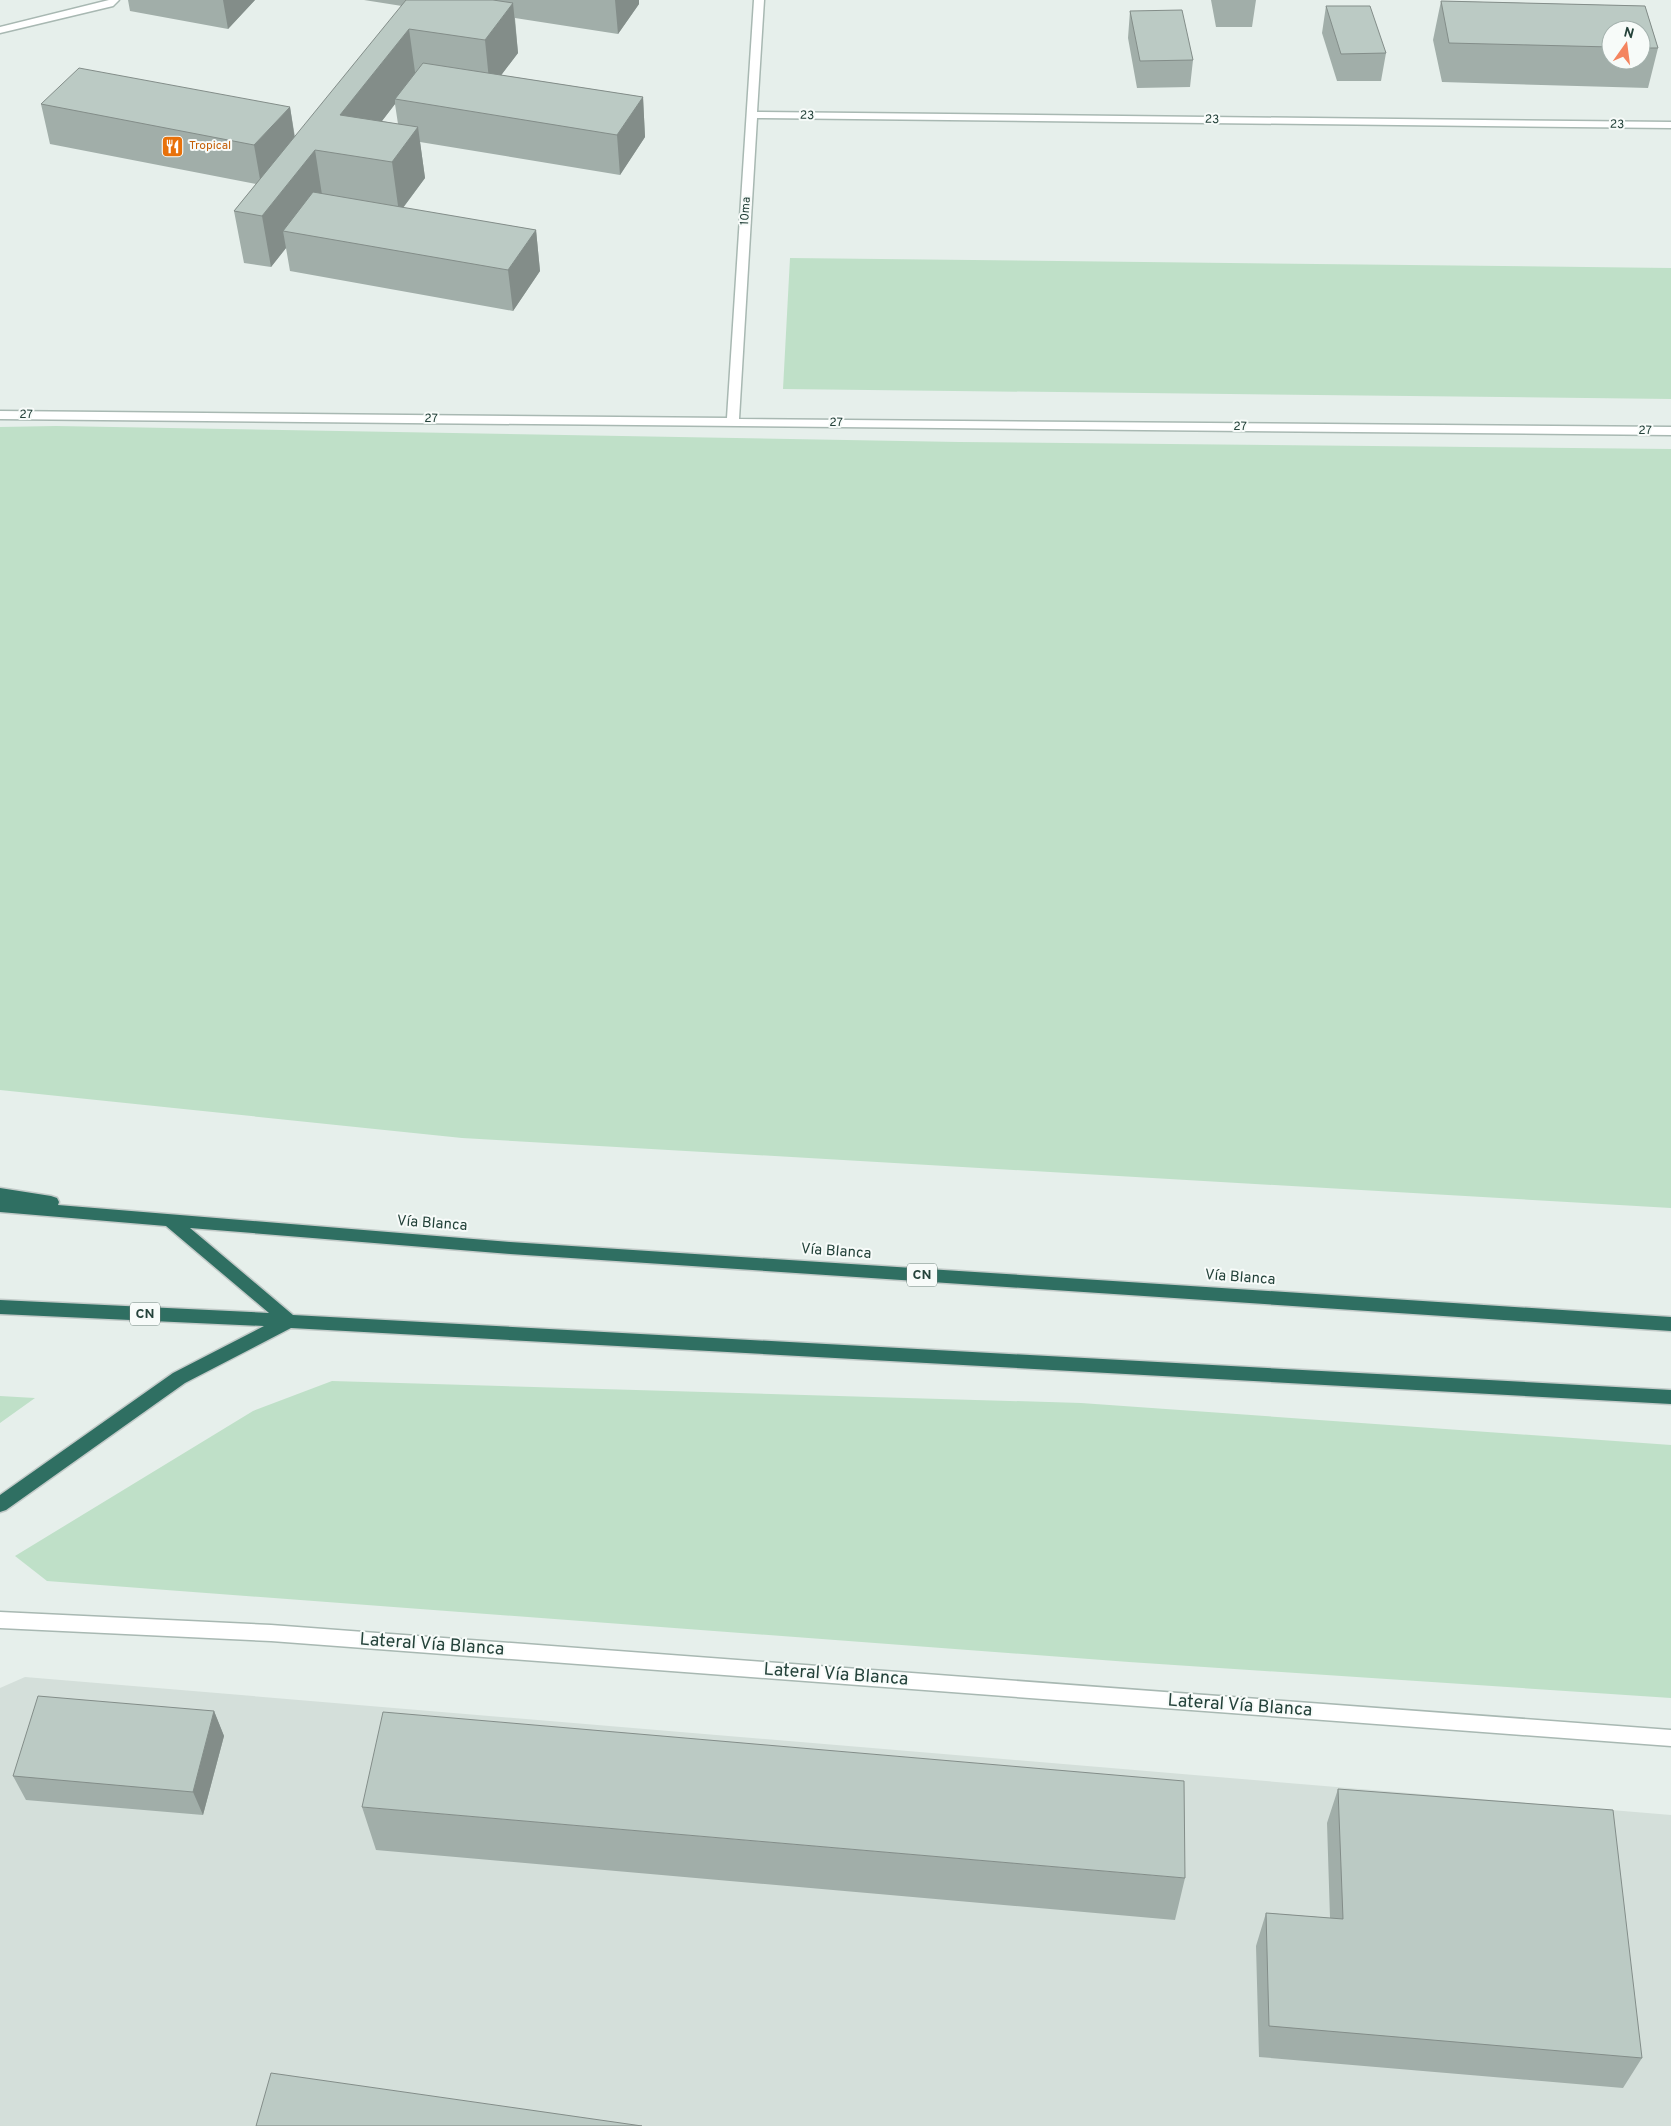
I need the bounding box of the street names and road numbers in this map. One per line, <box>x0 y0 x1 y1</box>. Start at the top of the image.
street label: 23 <box>800 108 814 124</box>
street label: 23 <box>1205 112 1219 128</box>
street label: 23 <box>1610 117 1624 133</box>
street label: 10ma <box>737 196 755 226</box>
street label: 27 <box>19 407 33 423</box>
street label: 27 <box>424 411 438 427</box>
street label: 27 <box>829 415 843 431</box>
street label: 27 <box>1233 419 1247 435</box>
street label: 27 <box>1638 423 1652 439</box>
street label: Vía Blanca <box>396 1212 468 1236</box>
street label: Vía Blanca <box>800 1240 872 1264</box>
road number: CN <box>907 1264 937 1286</box>
street label: Vía Blanca <box>1204 1266 1276 1290</box>
road number: CN <box>130 1302 160 1326</box>
street label: Lateral Vía Blanca <box>359 1628 505 1662</box>
street label: Lateral Vía Blanca <box>763 1658 909 1692</box>
street label: Lateral Vía Blanca <box>1167 1689 1313 1723</box>

